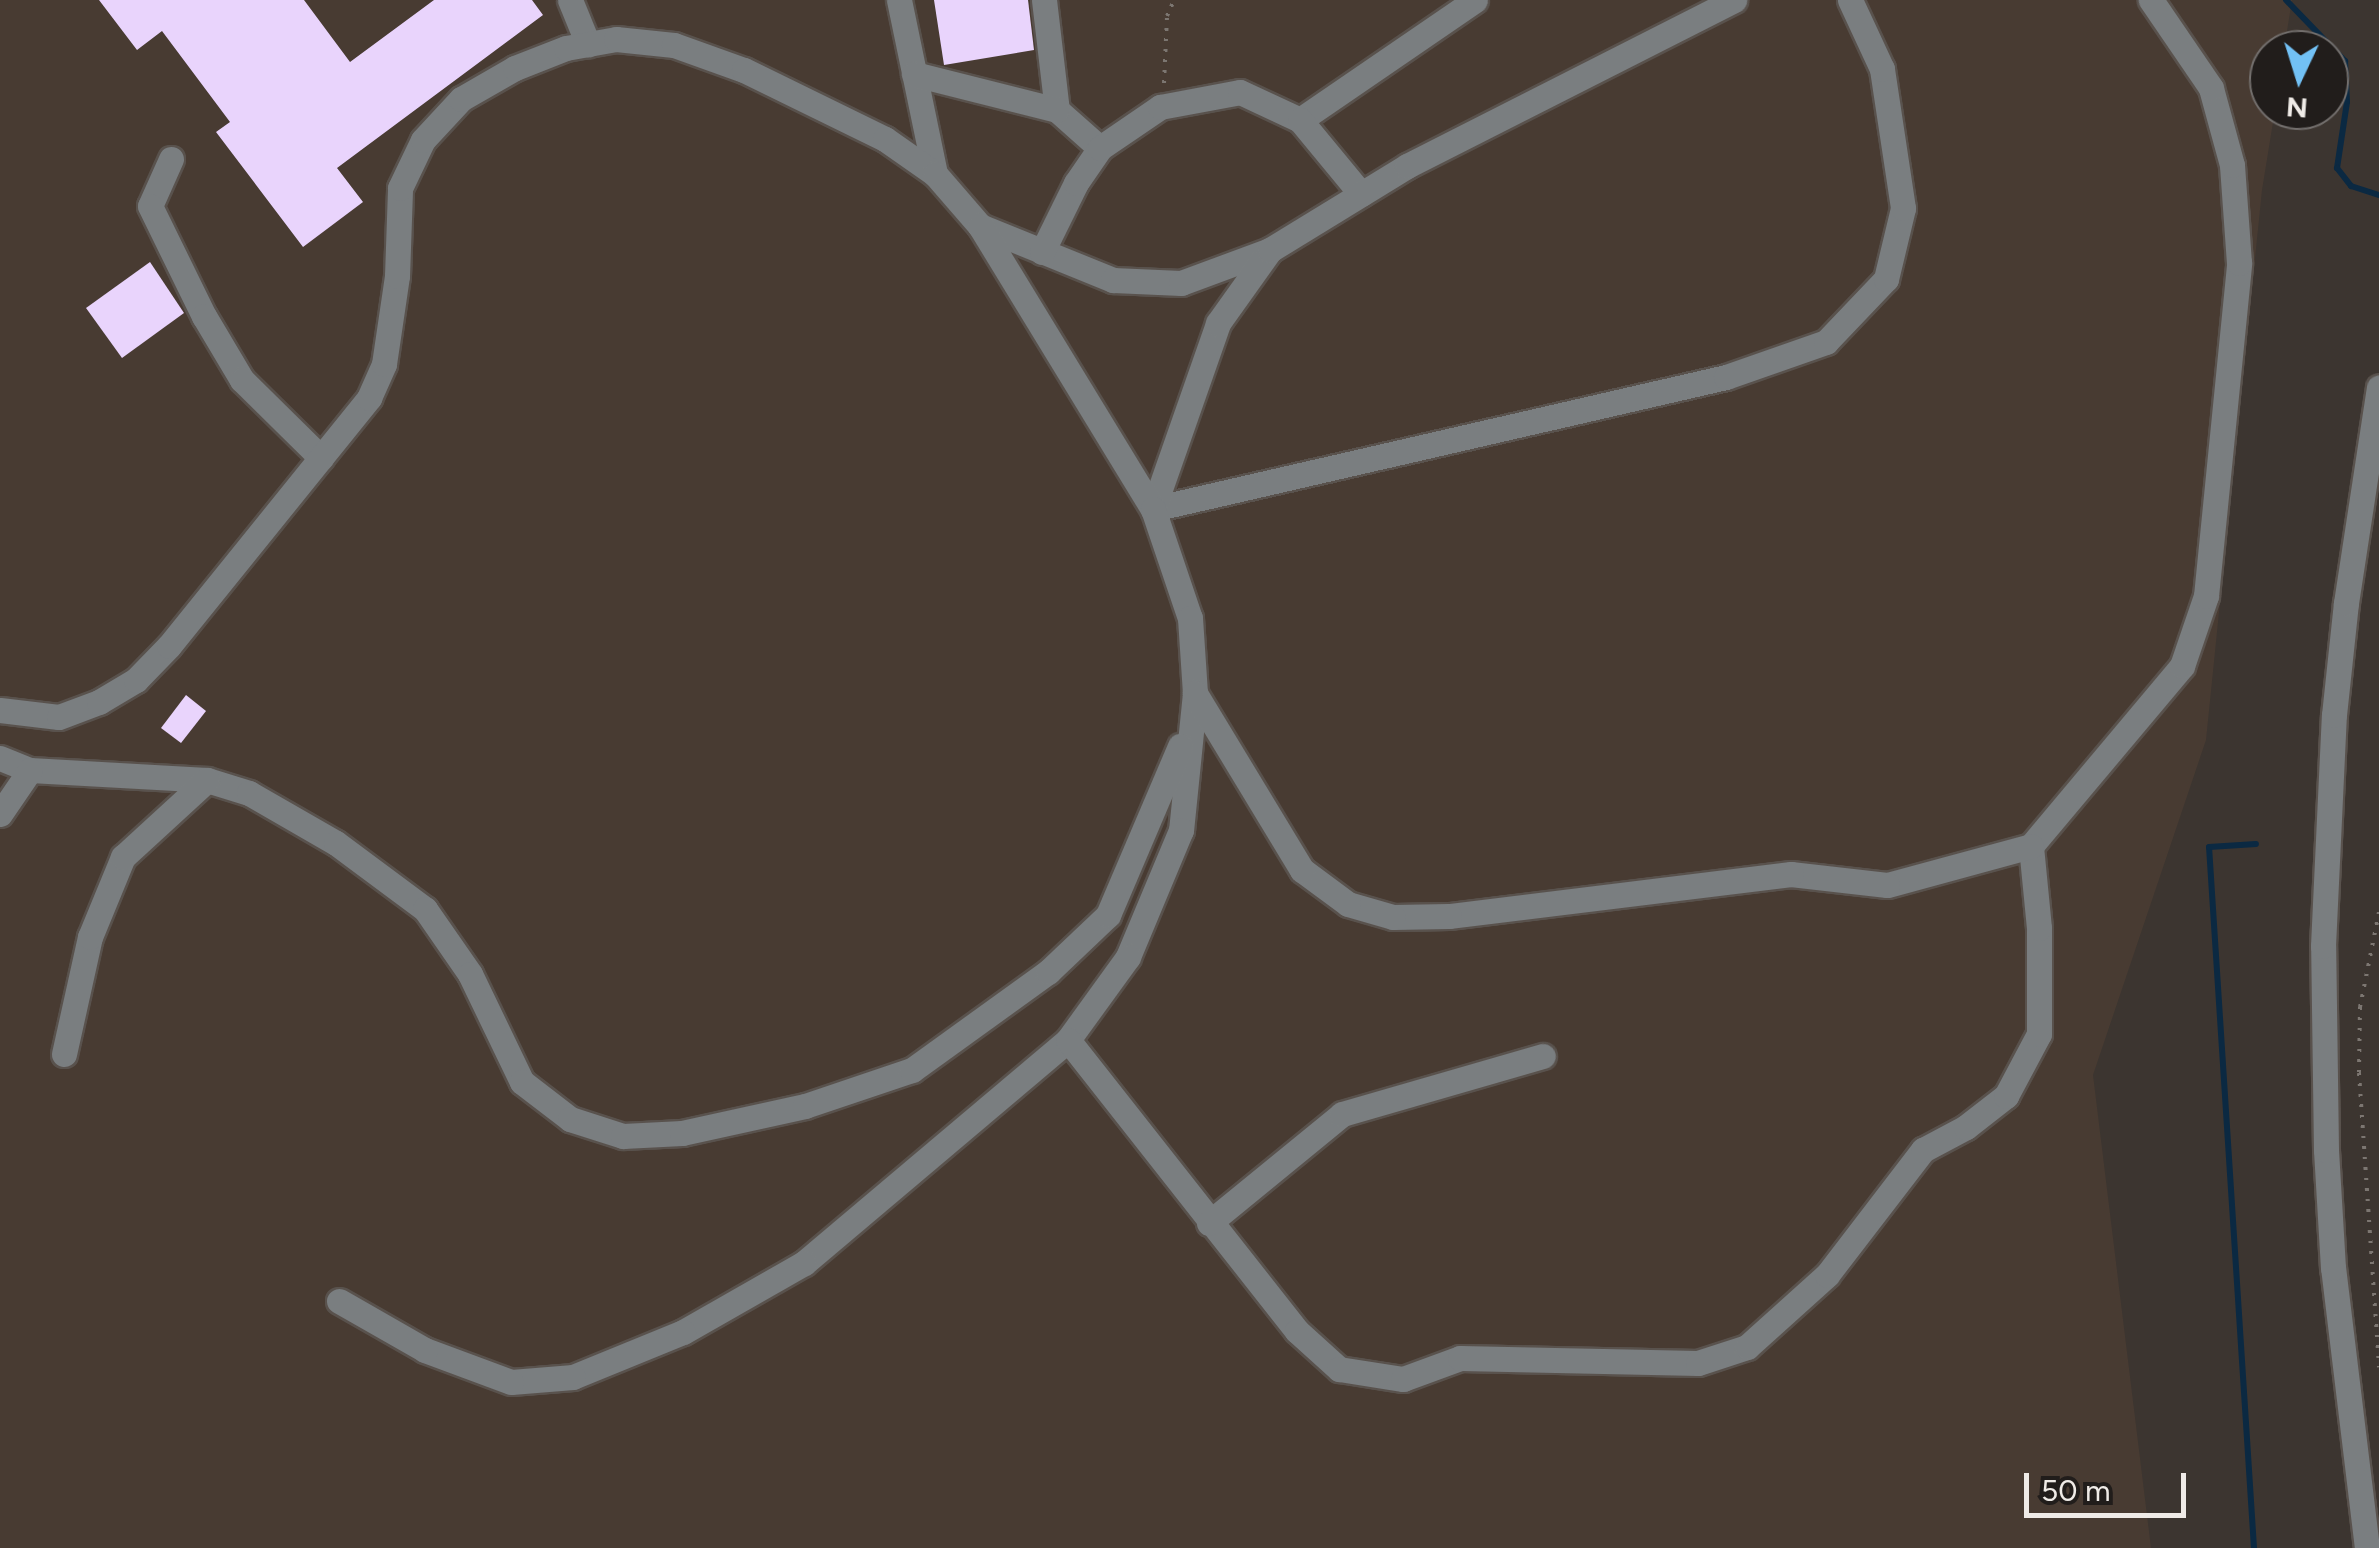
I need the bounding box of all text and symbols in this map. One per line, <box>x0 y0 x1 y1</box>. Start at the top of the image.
north arrow <box>2249 30 2349 130</box>
text: N <box>2285 90 2309 126</box>
scale bar <box>2029 1453 2192 1515</box>
text: 50 m <box>2041 1472 2110 1509</box>

